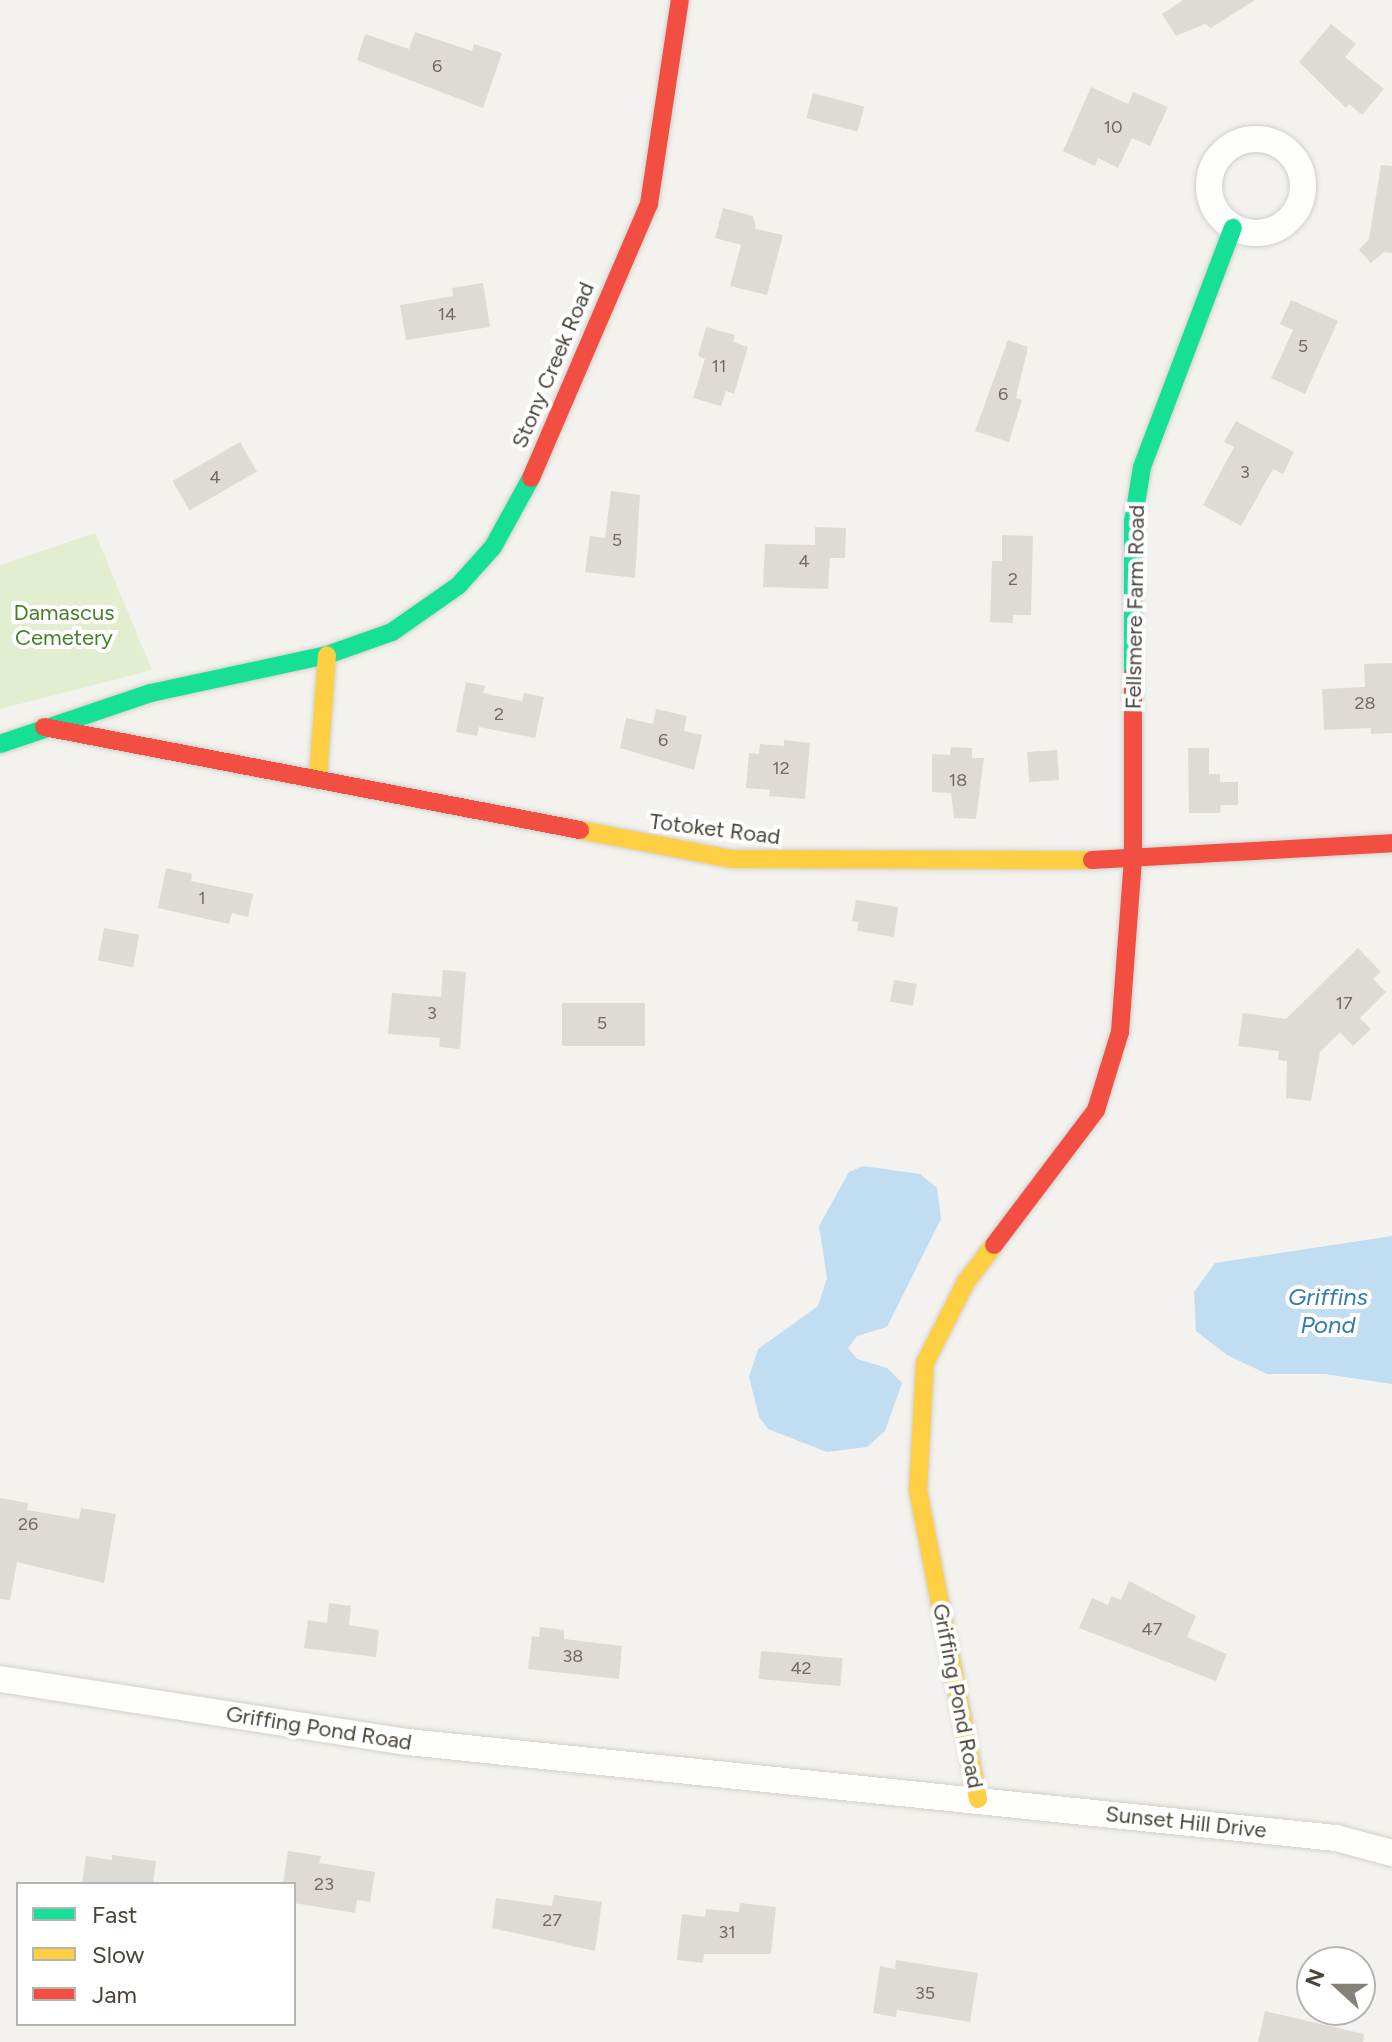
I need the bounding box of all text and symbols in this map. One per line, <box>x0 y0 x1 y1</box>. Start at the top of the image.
house number: 6 <box>432 55 442 77</box>
house number: 10 <box>1104 116 1122 138</box>
street label: Stony Creek Road <box>506 278 600 452</box>
house number: 14 <box>438 303 456 325</box>
house number: 5 <box>1298 335 1308 357</box>
house number: 11 <box>712 355 726 377</box>
house number: 6 <box>998 383 1008 405</box>
house number: 3 <box>1240 461 1250 483</box>
house number: 4 <box>209 466 221 488</box>
street label: Fellsmere Farm Road <box>1120 504 1150 710</box>
house number: 5 <box>612 529 622 551</box>
house number: 4 <box>798 550 810 572</box>
house number: 2 <box>1008 568 1018 590</box>
park label: Damascus Cemetery <box>14 599 114 650</box>
house number: 28 <box>1354 692 1376 714</box>
house number: 2 <box>494 703 504 725</box>
house number: 6 <box>658 729 668 751</box>
house number: 12 <box>772 757 790 779</box>
house number: 18 <box>949 769 967 791</box>
street label: Totoket Road <box>648 808 782 850</box>
house number: 1 <box>198 887 206 909</box>
house number: 17 <box>1335 992 1353 1014</box>
house number: 3 <box>427 1002 437 1024</box>
house number: 5 <box>597 1012 607 1034</box>
water label: Griffins Pond <box>1288 1283 1368 1339</box>
house number: 26 <box>18 1513 38 1535</box>
street label: Griffing Pond Road <box>927 1601 989 1791</box>
house number: 47 <box>1142 1618 1162 1640</box>
house number: 38 <box>563 1645 583 1667</box>
house number: 42 <box>790 1657 812 1679</box>
street label: Griffing Pond Road <box>224 1700 414 1756</box>
street label: Sunset Hill Drive <box>1104 1800 1268 1844</box>
house number: 23 <box>314 1873 334 1895</box>
legend <box>16 1882 296 2026</box>
text: Fast <box>92 1900 137 1929</box>
house number: 27 <box>542 1909 562 1931</box>
house number: 31 <box>718 1921 736 1943</box>
text: Slow <box>92 1940 144 1969</box>
north arrow <box>1296 1946 1376 2026</box>
text: N <box>1299 1965 1331 1991</box>
text: Jam <box>92 1980 137 2009</box>
house number: 35 <box>915 1982 935 2004</box>

